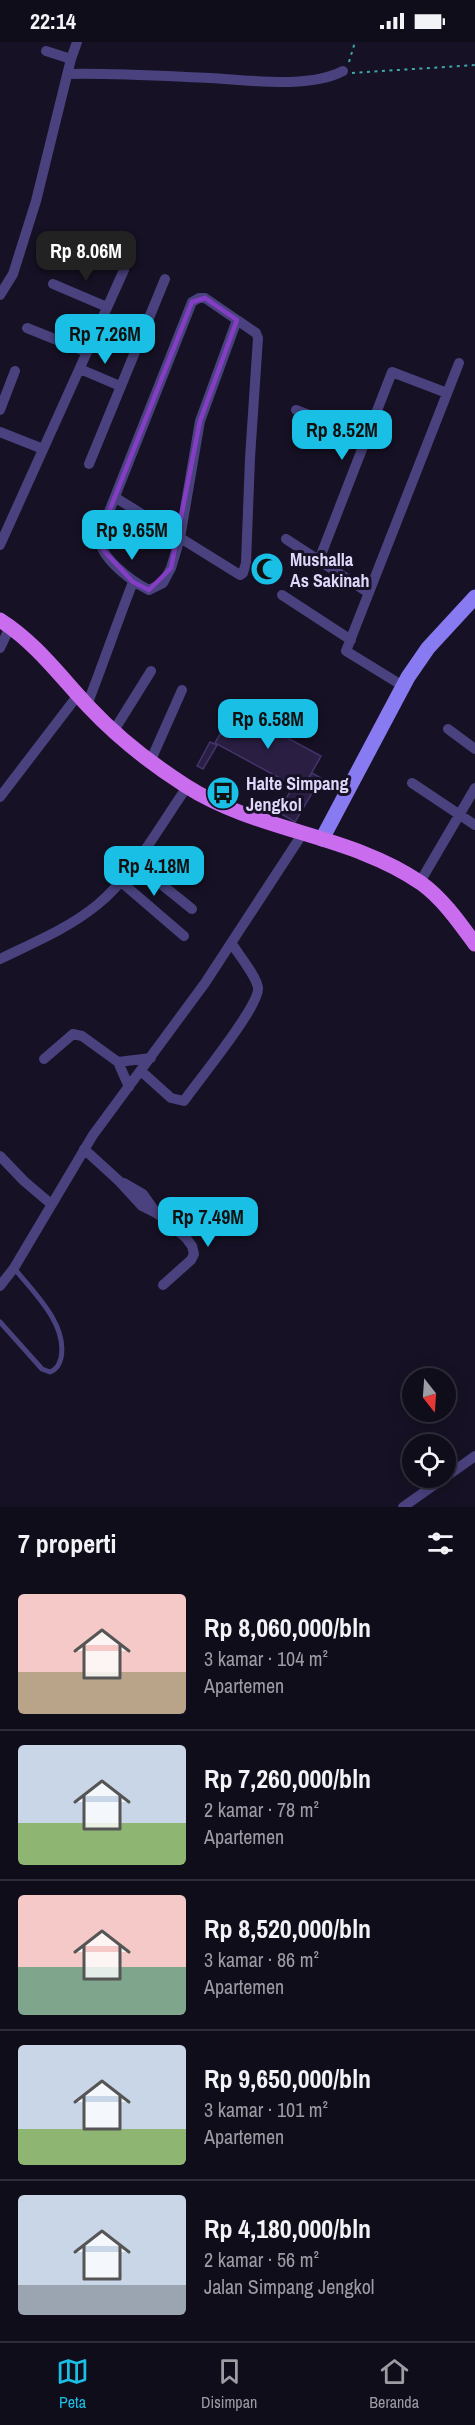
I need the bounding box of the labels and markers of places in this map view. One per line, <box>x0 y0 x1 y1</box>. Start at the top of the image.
pin: Rp 8.06M <box>24 231 148 282</box>
pin: Rp 7.26M <box>43 314 167 365</box>
pin: Rp 8.52M <box>280 410 404 461</box>
pin: Rp 9.65M <box>70 510 194 561</box>
place label: Mushalla As Sakinah <box>290 547 370 593</box>
mosque icon: Mushalla As Sakinah <box>249 551 285 587</box>
pin: Rp 6.58M <box>206 699 330 750</box>
place label: Halte Simpang Jengkol <box>246 771 349 817</box>
bus stop icon: Halte Simpang Jengkol <box>205 775 241 811</box>
pin: Rp 4.18M <box>92 846 216 897</box>
pin: Rp 7.49M <box>146 1197 270 1248</box>

